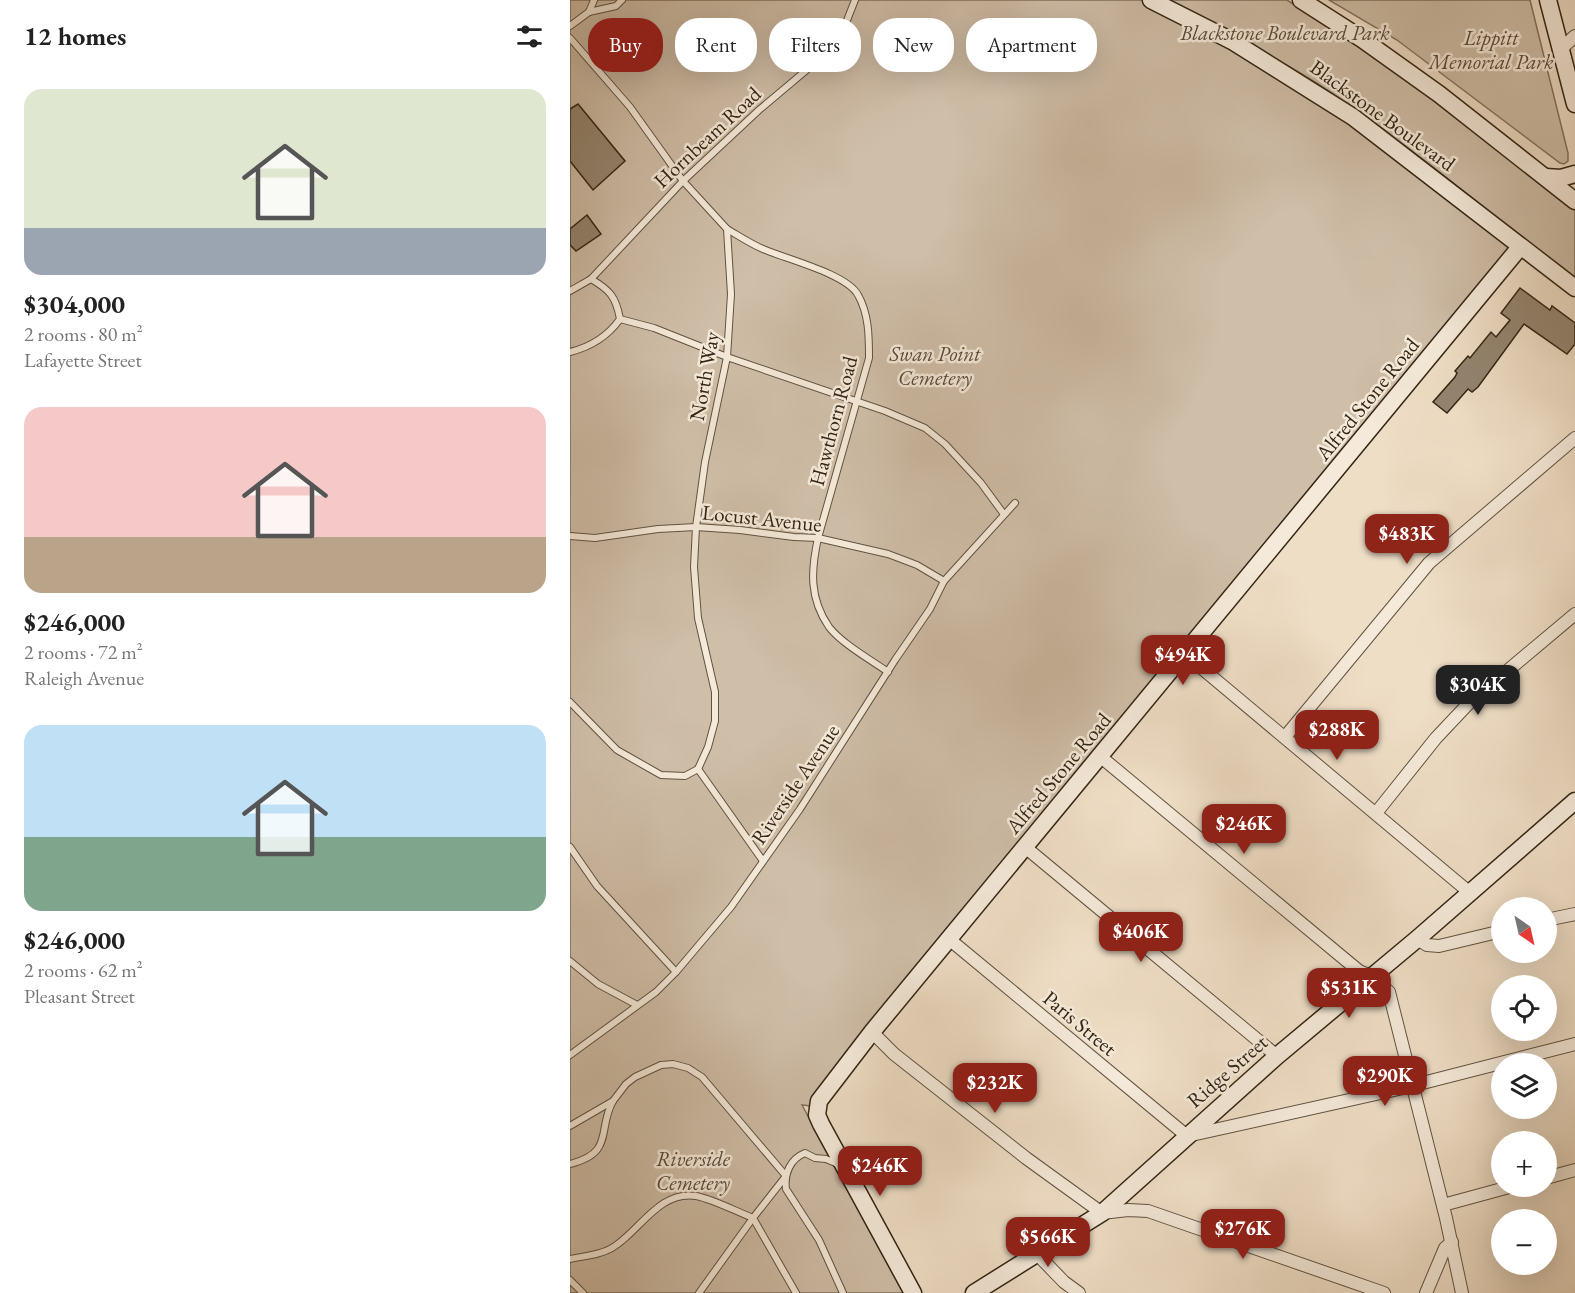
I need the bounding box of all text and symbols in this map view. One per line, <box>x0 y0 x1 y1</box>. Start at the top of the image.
chip: Buy <box>588 18 663 72</box>
chip: Rent <box>675 18 757 72</box>
chip: Filters <box>769 18 861 72</box>
chip: New <box>873 18 954 72</box>
chip: Apartment <box>966 18 1097 72</box>
text: 12 homes <box>24 19 126 53</box>
park label: Blackstone Boulevard Park <box>1179 19 1390 46</box>
icon: filters <box>513 20 546 53</box>
park label: Lippitt Memorial Park <box>1426 24 1554 75</box>
street label: Blackstone Boulevard <box>1305 53 1461 177</box>
street label: Hornbeam Road <box>648 80 767 194</box>
icon: home <box>231 128 339 236</box>
text: $304,000 <box>24 287 125 321</box>
text: 2 rooms · 80 m² <box>24 321 143 347</box>
street label: North Way <box>683 328 725 423</box>
street label: Alfred Stone Road <box>1309 332 1425 467</box>
park label: Swan Point Cemetery <box>889 340 981 391</box>
text: Lafayette Street <box>24 347 142 373</box>
street label: Hawthorn Road <box>803 353 863 489</box>
icon: home <box>231 446 339 554</box>
street label: Locust Avenue <box>701 498 823 538</box>
pin: $483K <box>1365 514 1449 565</box>
text: $483K <box>1379 520 1435 546</box>
text: $246,000 <box>24 605 125 639</box>
pin: $494K <box>1141 635 1225 686</box>
text: 2 rooms · 72 m² <box>24 639 143 665</box>
text: $494K <box>1155 641 1211 667</box>
text: Raleigh Avenue <box>24 665 144 691</box>
pin: $304K <box>1436 665 1520 716</box>
text: $304K <box>1450 671 1506 697</box>
street label: Alfred Stone Road <box>999 706 1117 840</box>
pin: $288K <box>1295 710 1379 761</box>
text: $288K <box>1309 716 1365 742</box>
street label: Riverside Avenue <box>745 719 845 849</box>
icon: home <box>231 764 339 872</box>
pin: $246K <box>1202 804 1286 855</box>
text: $246K <box>1216 810 1272 836</box>
north arrow <box>1491 897 1557 963</box>
map controls <box>1491 897 1557 1275</box>
pin: $406K <box>1099 912 1183 963</box>
text: $406K <box>1113 918 1169 944</box>
text: $246,000 <box>24 923 125 957</box>
text: 2 rooms · 62 m² <box>24 957 143 983</box>
pin: $531K <box>1307 968 1391 1019</box>
text: $531K <box>1321 974 1377 1000</box>
button: locate <box>1491 975 1557 1041</box>
text: Pleasant Street <box>24 983 135 1009</box>
street label: Paris Street <box>1038 984 1123 1062</box>
street label: Ridge Street <box>1181 1028 1273 1113</box>
button: layers <box>1491 1053 1557 1119</box>
pin: $290K <box>1343 1056 1427 1107</box>
text: $290K <box>1357 1062 1413 1088</box>
pin: $232K <box>953 1063 1037 1114</box>
text: $232K <box>967 1069 1023 1095</box>
button: + <box>1491 1131 1557 1197</box>
park label: Riverside Cemetery <box>656 1145 731 1196</box>
pin: $246K <box>838 1146 922 1197</box>
text: $246K <box>852 1152 908 1178</box>
pin: $276K <box>1201 1209 1285 1260</box>
button: − <box>1491 1209 1557 1275</box>
text: $276K <box>1215 1215 1271 1241</box>
pin: $566K <box>1006 1217 1090 1268</box>
text: $566K <box>1020 1223 1076 1249</box>

